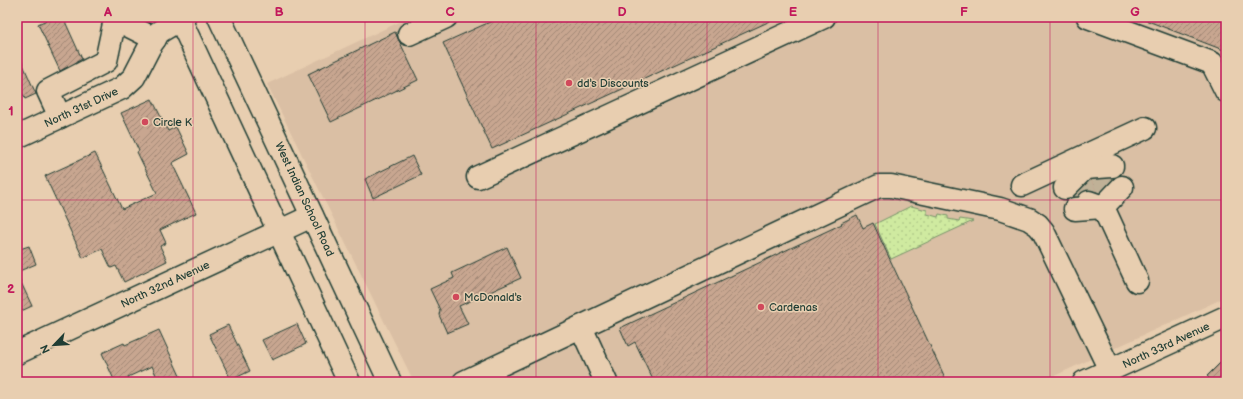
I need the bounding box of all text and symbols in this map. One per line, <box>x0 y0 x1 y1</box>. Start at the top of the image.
text: A <box>103 4 112 20</box>
text: B <box>274 4 284 20</box>
text: C <box>445 4 455 20</box>
text: D <box>617 4 627 20</box>
text: E <box>789 4 798 20</box>
text: F <box>960 4 968 20</box>
text: G <box>1130 4 1140 20</box>
place label: dd's Discounts <box>577 77 649 90</box>
marker: dd's Discounts <box>564 78 574 88</box>
street label: North 31st Drive <box>42 85 121 130</box>
text: 1 <box>8 103 14 119</box>
place label: Circle K <box>153 116 193 129</box>
marker: Circle K <box>140 117 150 127</box>
street label: West Indian School Road <box>272 140 337 258</box>
street label: North 32nd Avenue <box>119 258 212 311</box>
text: 2 <box>7 281 15 297</box>
place label: McDonald's <box>464 291 522 304</box>
marker: McDonald's <box>451 292 461 302</box>
place label: Cardenas <box>769 301 818 314</box>
marker: Cardenas <box>756 302 766 312</box>
street label: North 33rd Avenue <box>1121 319 1212 371</box>
north arrow <box>34 325 74 365</box>
text: N <box>38 343 53 356</box>

